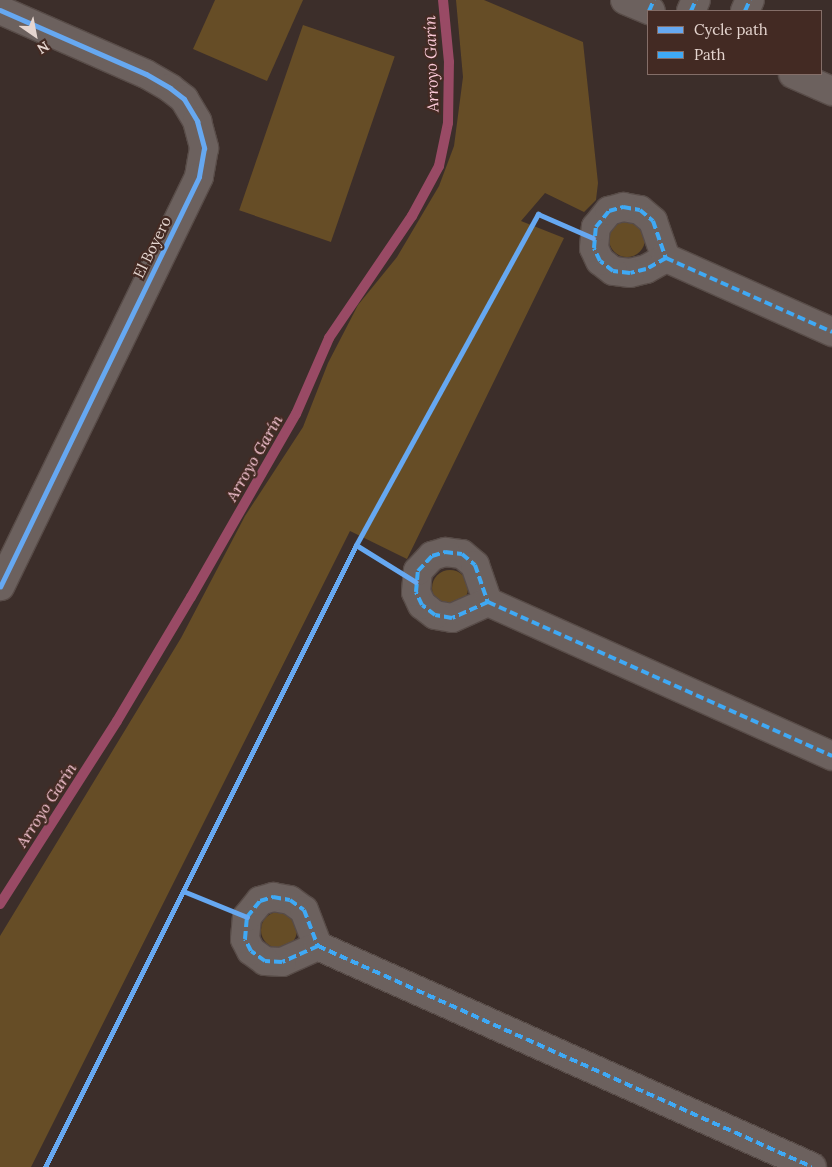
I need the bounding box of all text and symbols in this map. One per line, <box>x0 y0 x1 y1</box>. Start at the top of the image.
north arrow <box>10 10 60 60</box>
legend <box>647 10 822 75</box>
water label: Arroyo Garín <box>420 15 442 113</box>
text: Cycle path <box>694 20 768 39</box>
text: N <box>34 37 53 58</box>
text: Path <box>694 45 725 64</box>
street label: El Boyero <box>129 213 175 281</box>
water label: Arroyo Garín <box>222 411 286 505</box>
water label: Arroyo Garín <box>12 759 80 851</box>

